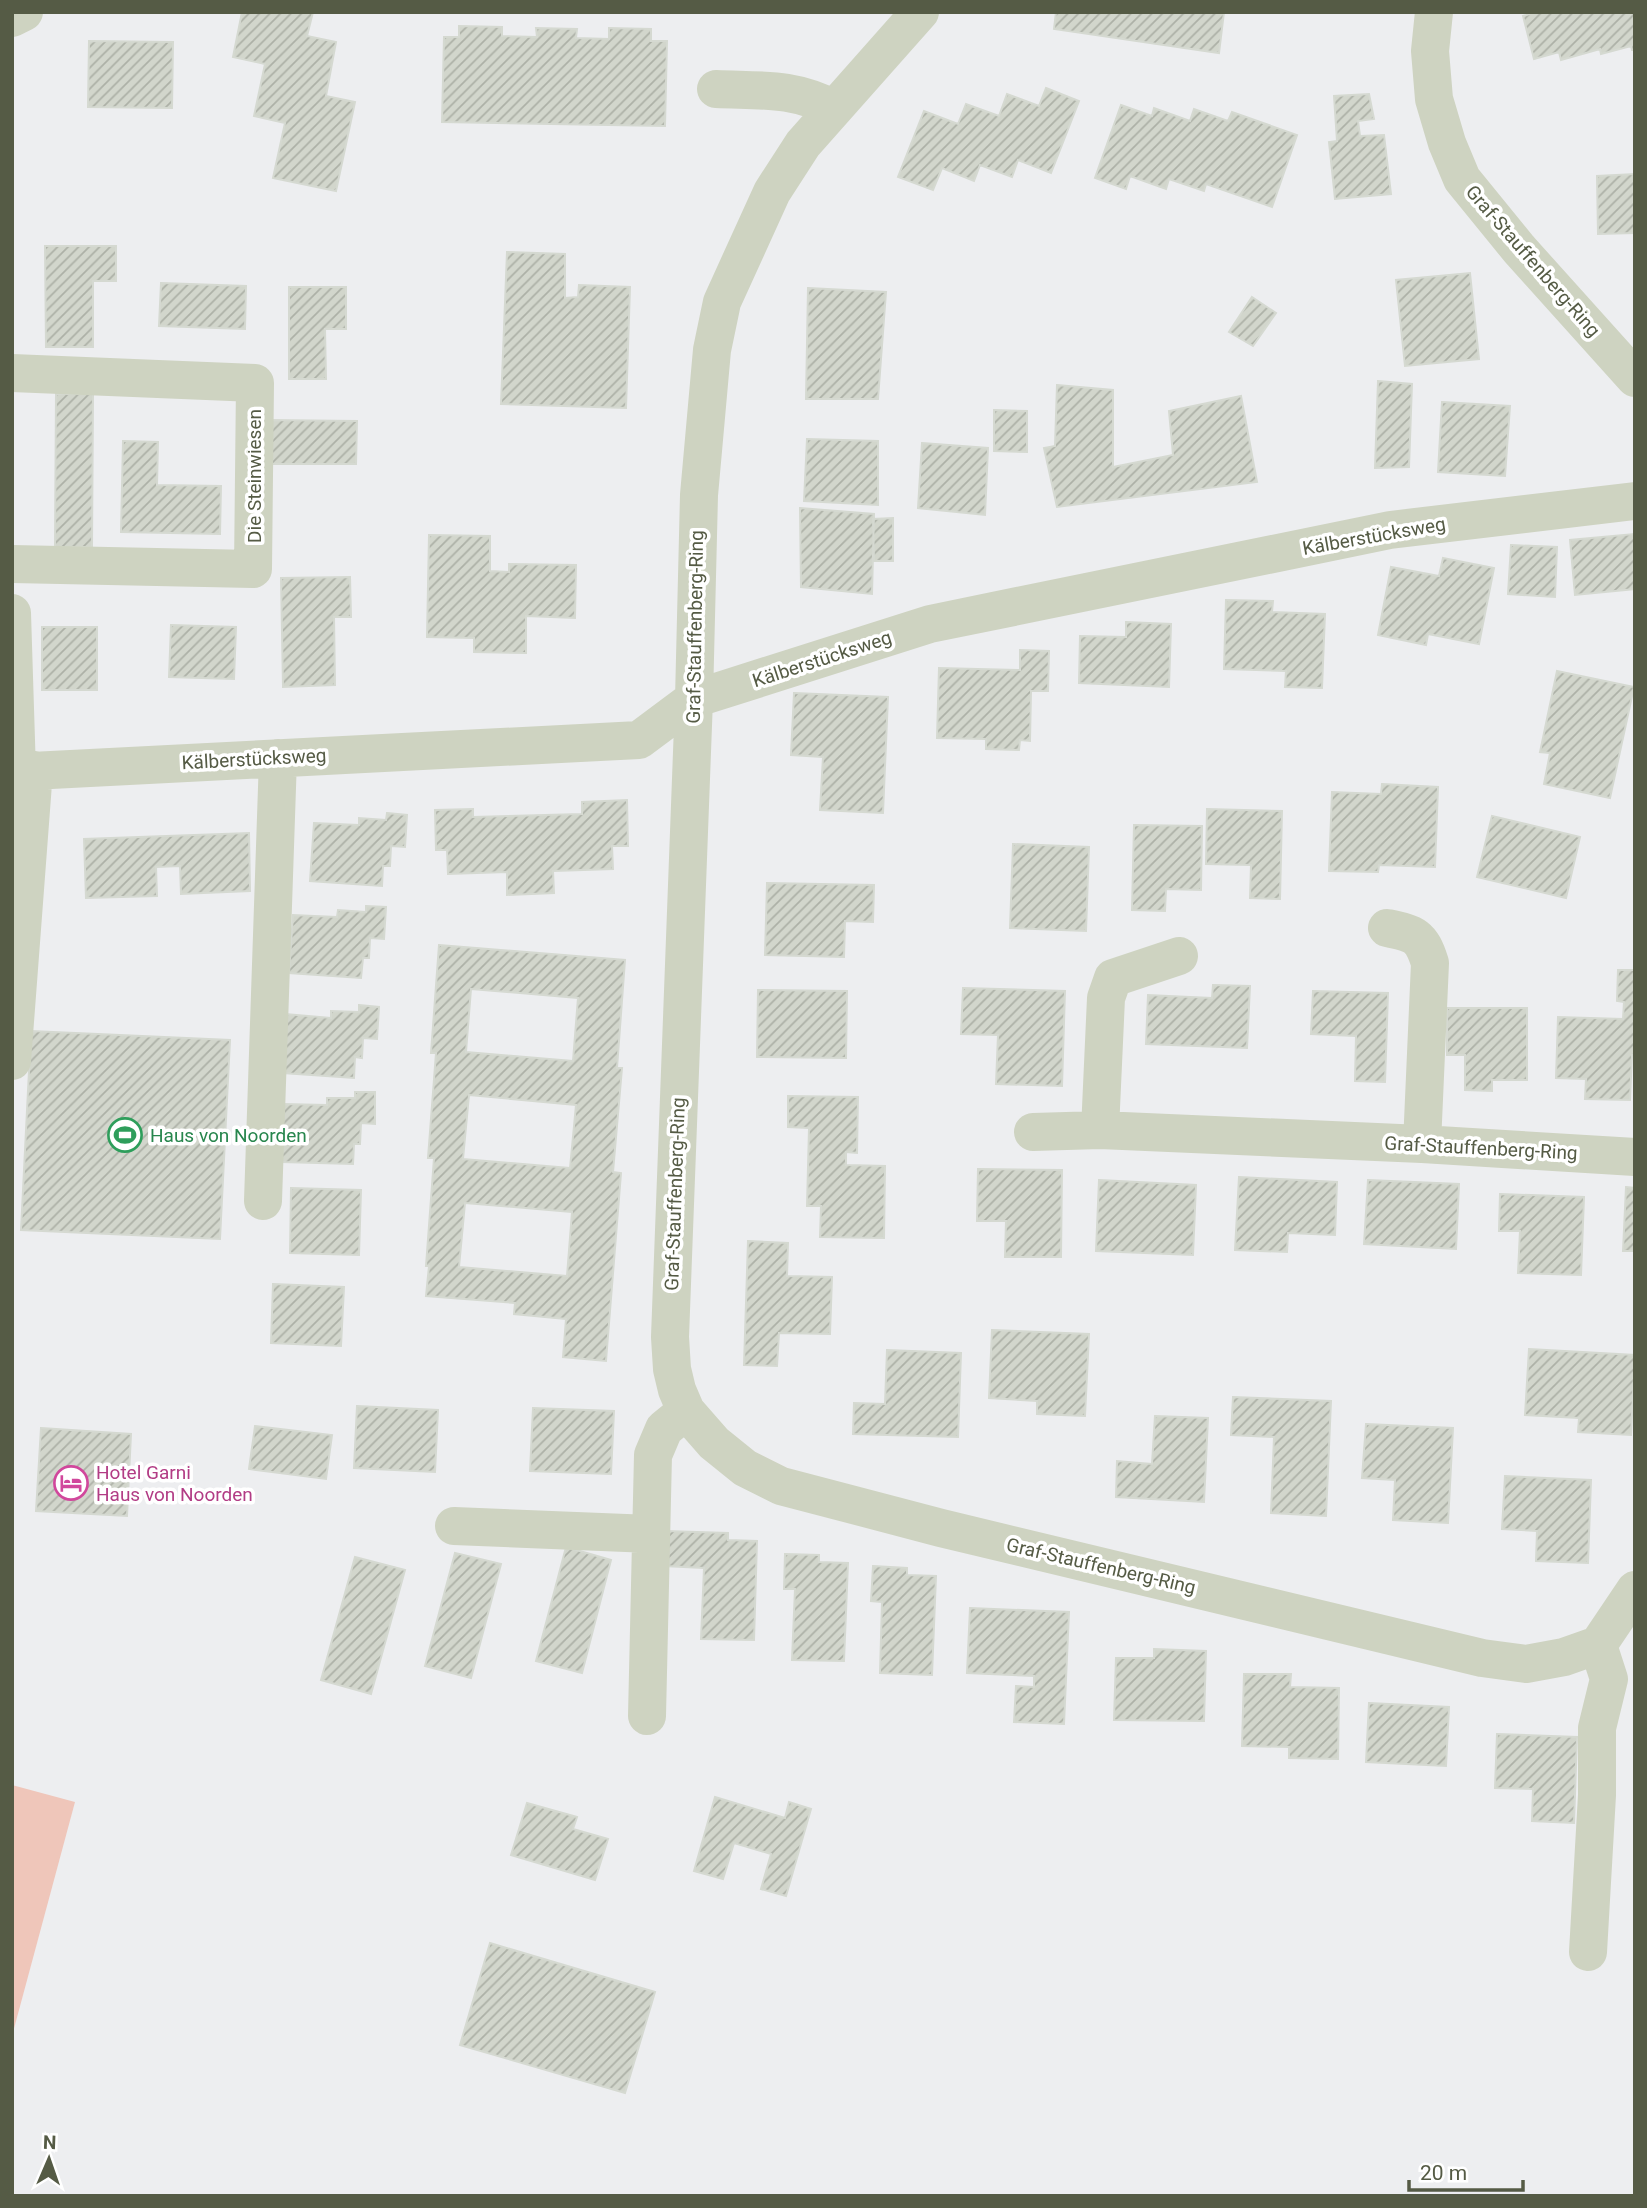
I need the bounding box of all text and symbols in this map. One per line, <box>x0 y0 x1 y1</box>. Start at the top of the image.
street label: Graf-Stauffenberg-Ring <box>1461 180 1605 342</box>
street label: Die Steinwiesen <box>243 409 266 543</box>
street label: Kälberstücksweg <box>1301 512 1447 560</box>
street label: Graf-Stauffenberg-Ring <box>682 530 708 724</box>
street label: Kälberstücksweg <box>750 626 894 692</box>
street label: Kälberstücksweg <box>181 744 327 774</box>
street label: Graf-Stauffenberg-Ring <box>660 1097 690 1291</box>
sports icon: Haus von Noorden <box>106 1116 144 1154</box>
place label: Haus von Noorden <box>150 1124 307 1147</box>
street label: Graf-Stauffenberg-Ring <box>1384 1131 1578 1165</box>
place label: Hotel Garni Haus von Noorden <box>96 1461 253 1506</box>
hotel icon: Hotel Garni Haus von Noorden <box>52 1464 90 1502</box>
street label: Graf-Stauffenberg-Ring <box>1004 1533 1198 1599</box>
north arrow <box>14 2124 84 2194</box>
text: N <box>42 2131 57 2154</box>
scale bar <box>1409 2148 1523 2192</box>
text: 20 m <box>1420 2161 1467 2185</box>

